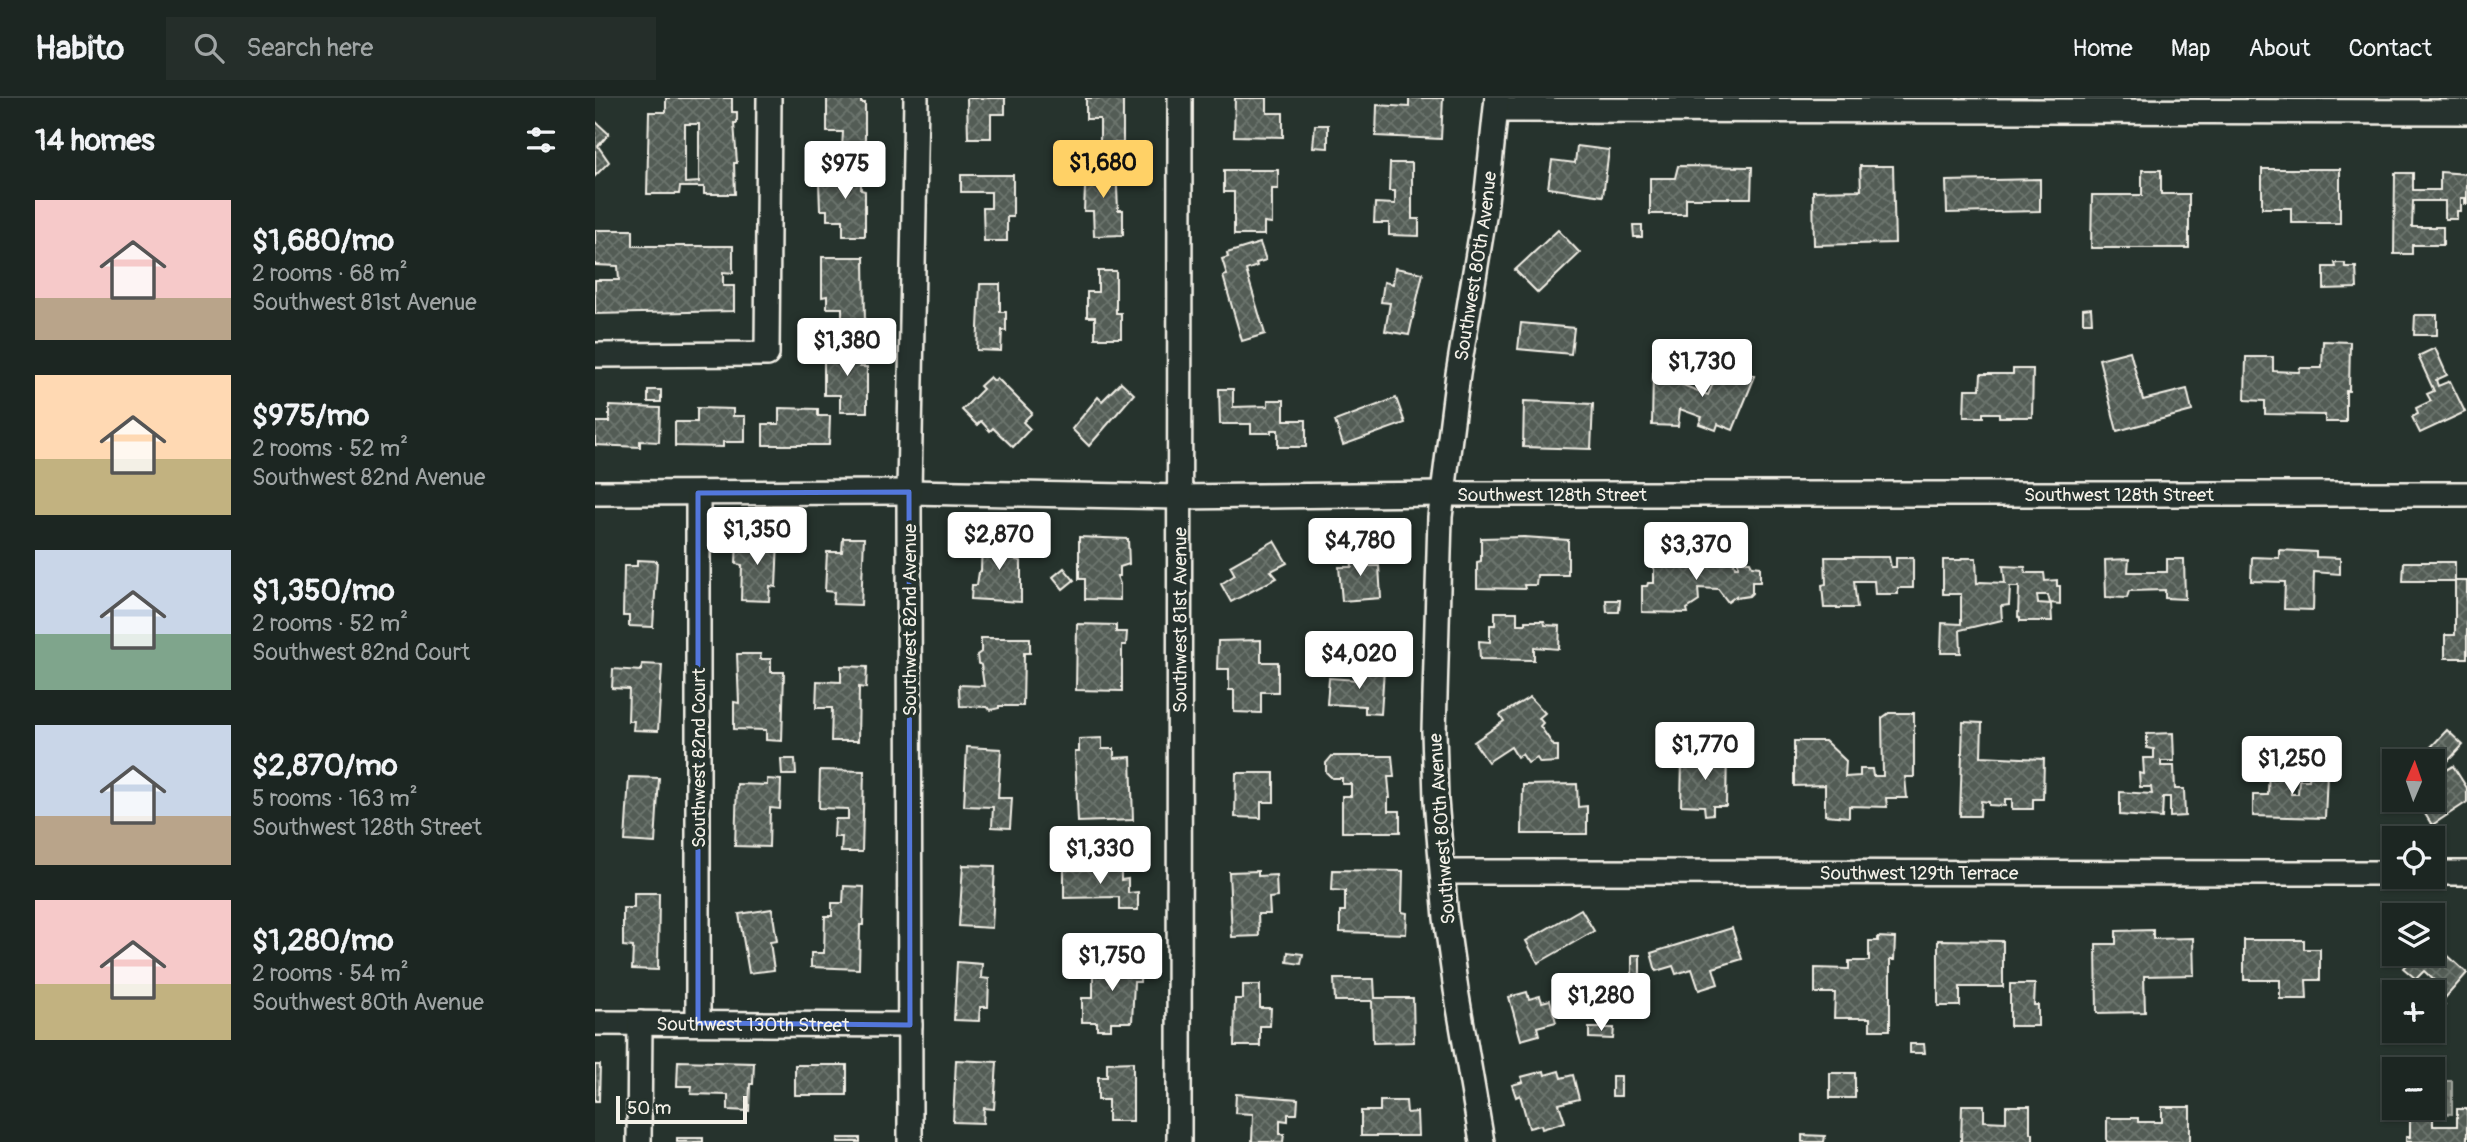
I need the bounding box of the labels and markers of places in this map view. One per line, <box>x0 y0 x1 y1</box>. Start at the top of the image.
pin: $1,680 <box>1046 140 1160 200</box>
pin: $975 <box>804 141 886 201</box>
pin: $1,380 <box>790 318 904 378</box>
pin: $1,730 <box>1645 340 1759 399</box>
pin: $1,350 <box>700 508 814 567</box>
pin: $2,870 <box>942 512 1056 572</box>
pin: $4,780 <box>1303 518 1417 578</box>
pin: $3,370 <box>1639 522 1753 582</box>
pin: $4,020 <box>1302 632 1416 691</box>
pin: $1,770 <box>1648 722 1762 782</box>
pin: $1,250 <box>2235 736 2349 796</box>
pin: $1,330 <box>1043 826 1157 886</box>
pin: $1,750 <box>1055 934 1169 993</box>
pin: $1,280 <box>1544 974 1658 1033</box>

